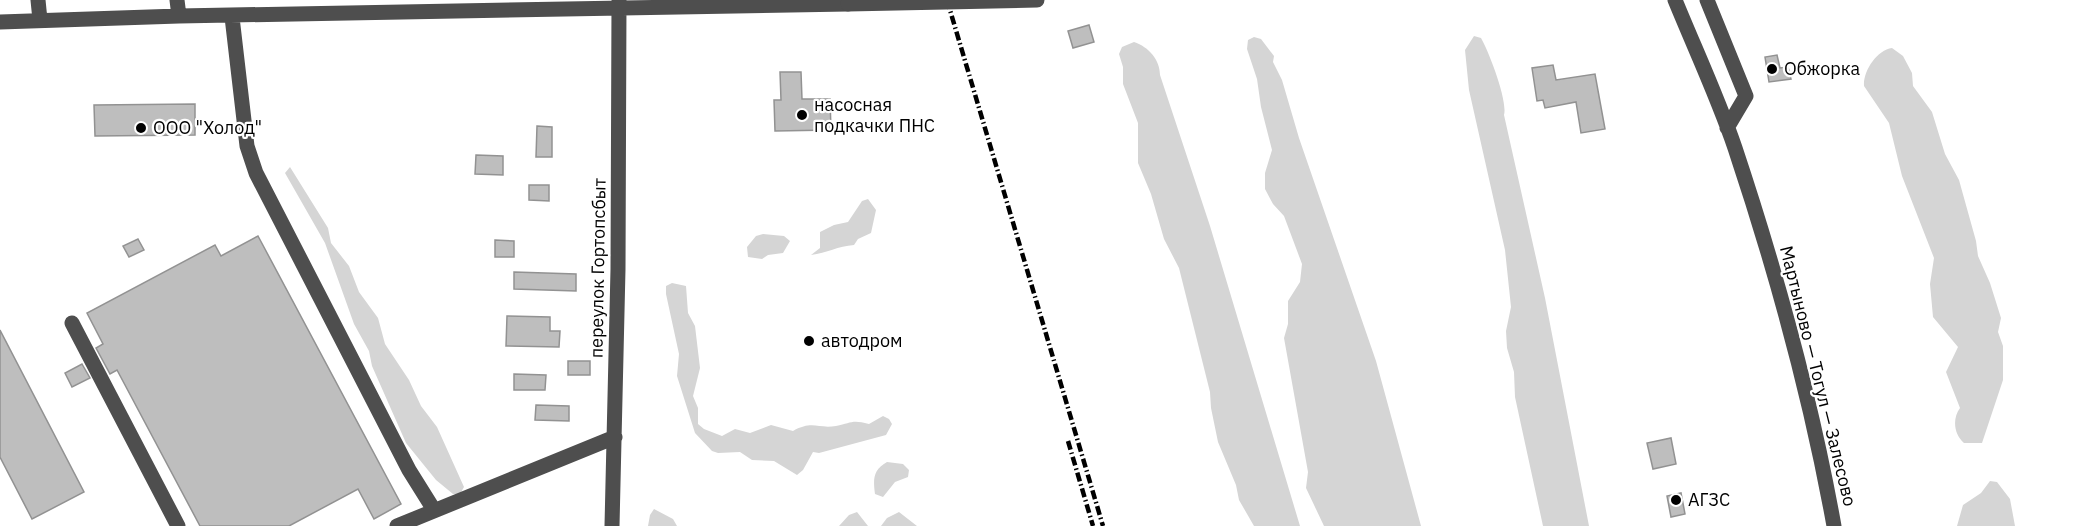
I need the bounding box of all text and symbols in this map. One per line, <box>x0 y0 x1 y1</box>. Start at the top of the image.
place label: Обжорка <box>1784 57 1860 80</box>
marker: Обжорка <box>1765 62 1779 76</box>
place label: насосная подкачки ПНС <box>814 93 935 137</box>
marker: насосная подкачки ПНС <box>795 108 809 122</box>
place label: ООО "Холод" <box>153 116 262 139</box>
marker: ООО "Холод" <box>134 121 148 135</box>
street label: переулок Гортопсбыт <box>584 177 611 358</box>
street label: Мартыново — Тогул — Залесово <box>1775 243 1862 508</box>
place label: автодром <box>821 329 903 352</box>
marker: автодром <box>802 334 816 348</box>
place label: АГЗС <box>1688 488 1730 511</box>
marker: АГЗС <box>1669 493 1683 507</box>

